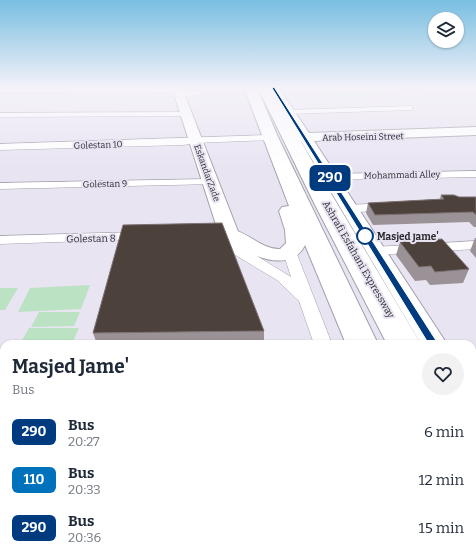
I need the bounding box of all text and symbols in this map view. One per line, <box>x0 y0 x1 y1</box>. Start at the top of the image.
map controls <box>428 12 464 48</box>
button: layers <box>428 12 464 48</box>
street label: Arab Hoseini Street <box>322 131 405 143</box>
street label: Golestan 10 <box>74 139 123 151</box>
street label: EskandarZade <box>192 143 222 203</box>
line badge: 290 <box>307 165 353 191</box>
text: 290 <box>317 169 343 186</box>
street label: Mohammadi Alley <box>364 169 441 181</box>
street label: Golestan 9 <box>83 179 127 189</box>
street label: Ashrafi Esfahani Expressway <box>320 199 397 321</box>
marker: Masjed Jame' <box>356 227 374 245</box>
place label: Masjed Jame' <box>377 231 439 243</box>
street label: Golestan 8 <box>66 233 116 245</box>
button: heart <box>422 353 464 395</box>
text: Masjed Jame' <box>12 355 129 378</box>
text: Bus <box>12 382 34 397</box>
text: Bus <box>68 416 94 434</box>
text: 290 <box>21 423 47 440</box>
text: 6 min <box>424 423 464 441</box>
text: 20:27 <box>68 434 100 449</box>
text: Bus <box>68 464 94 482</box>
text: 110 <box>24 471 45 488</box>
text: 12 min <box>418 471 464 489</box>
text: 20:33 <box>68 482 101 497</box>
text: Bus <box>68 512 94 530</box>
text: 290 <box>21 519 47 536</box>
text: 15 min <box>419 519 464 537</box>
text: 20:36 <box>68 530 101 545</box>

